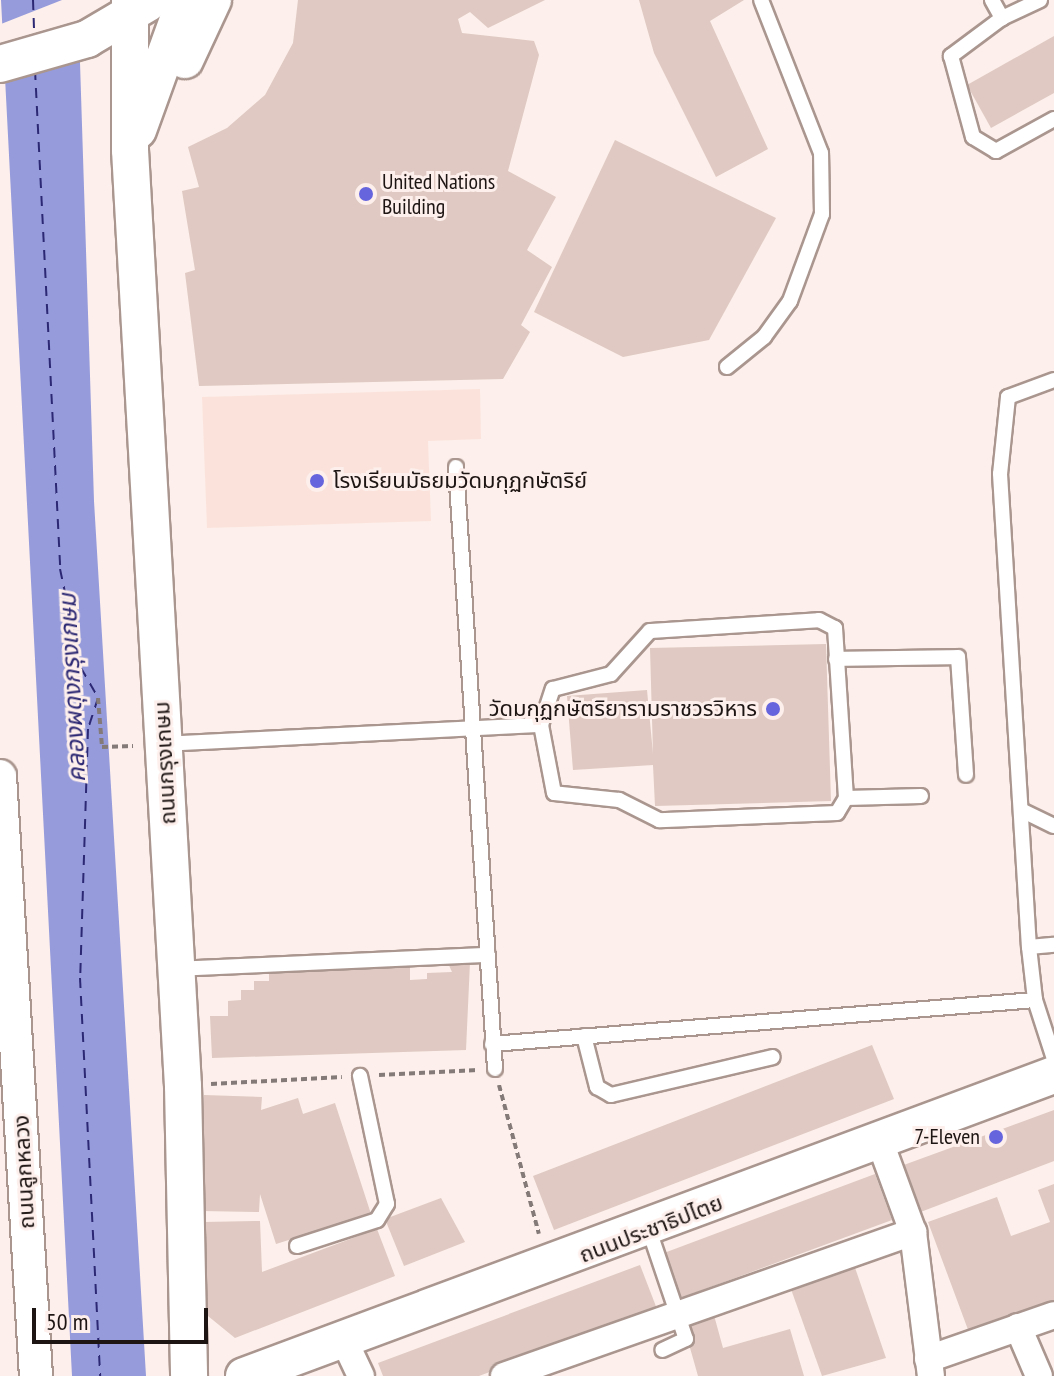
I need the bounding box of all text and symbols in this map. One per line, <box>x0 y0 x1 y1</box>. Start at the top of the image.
place label: United Nations Building <box>382 168 495 220</box>
marker: United Nations Building <box>357 185 375 203</box>
place label: โรงเรียนมัธยมวัดมกุฏกษัตริย์ <box>333 468 587 494</box>
marker: โรงเรียนมัธยมวัดมกุฏกษัตริย์ <box>308 472 326 490</box>
water label: คลองผดุงกรุงเกษม <box>53 593 91 783</box>
place label: วัดมกุฏกษัตริยารามราชวรวิหาร <box>489 696 757 722</box>
marker: วัดมกุฏกษัตริยารามราชวรวิหาร <box>764 700 782 718</box>
street label: ถนนกรุงเกษม <box>149 701 181 825</box>
street label: ถนนลูกหลวง <box>8 1114 40 1230</box>
place label: 7-Eleven <box>914 1124 980 1150</box>
marker: 7-Eleven <box>987 1128 1005 1146</box>
street label: ถนนประชาธิปไตย <box>576 1190 726 1268</box>
scale bar <box>36 1292 212 1342</box>
text: 50 m <box>46 1306 88 1337</box>

